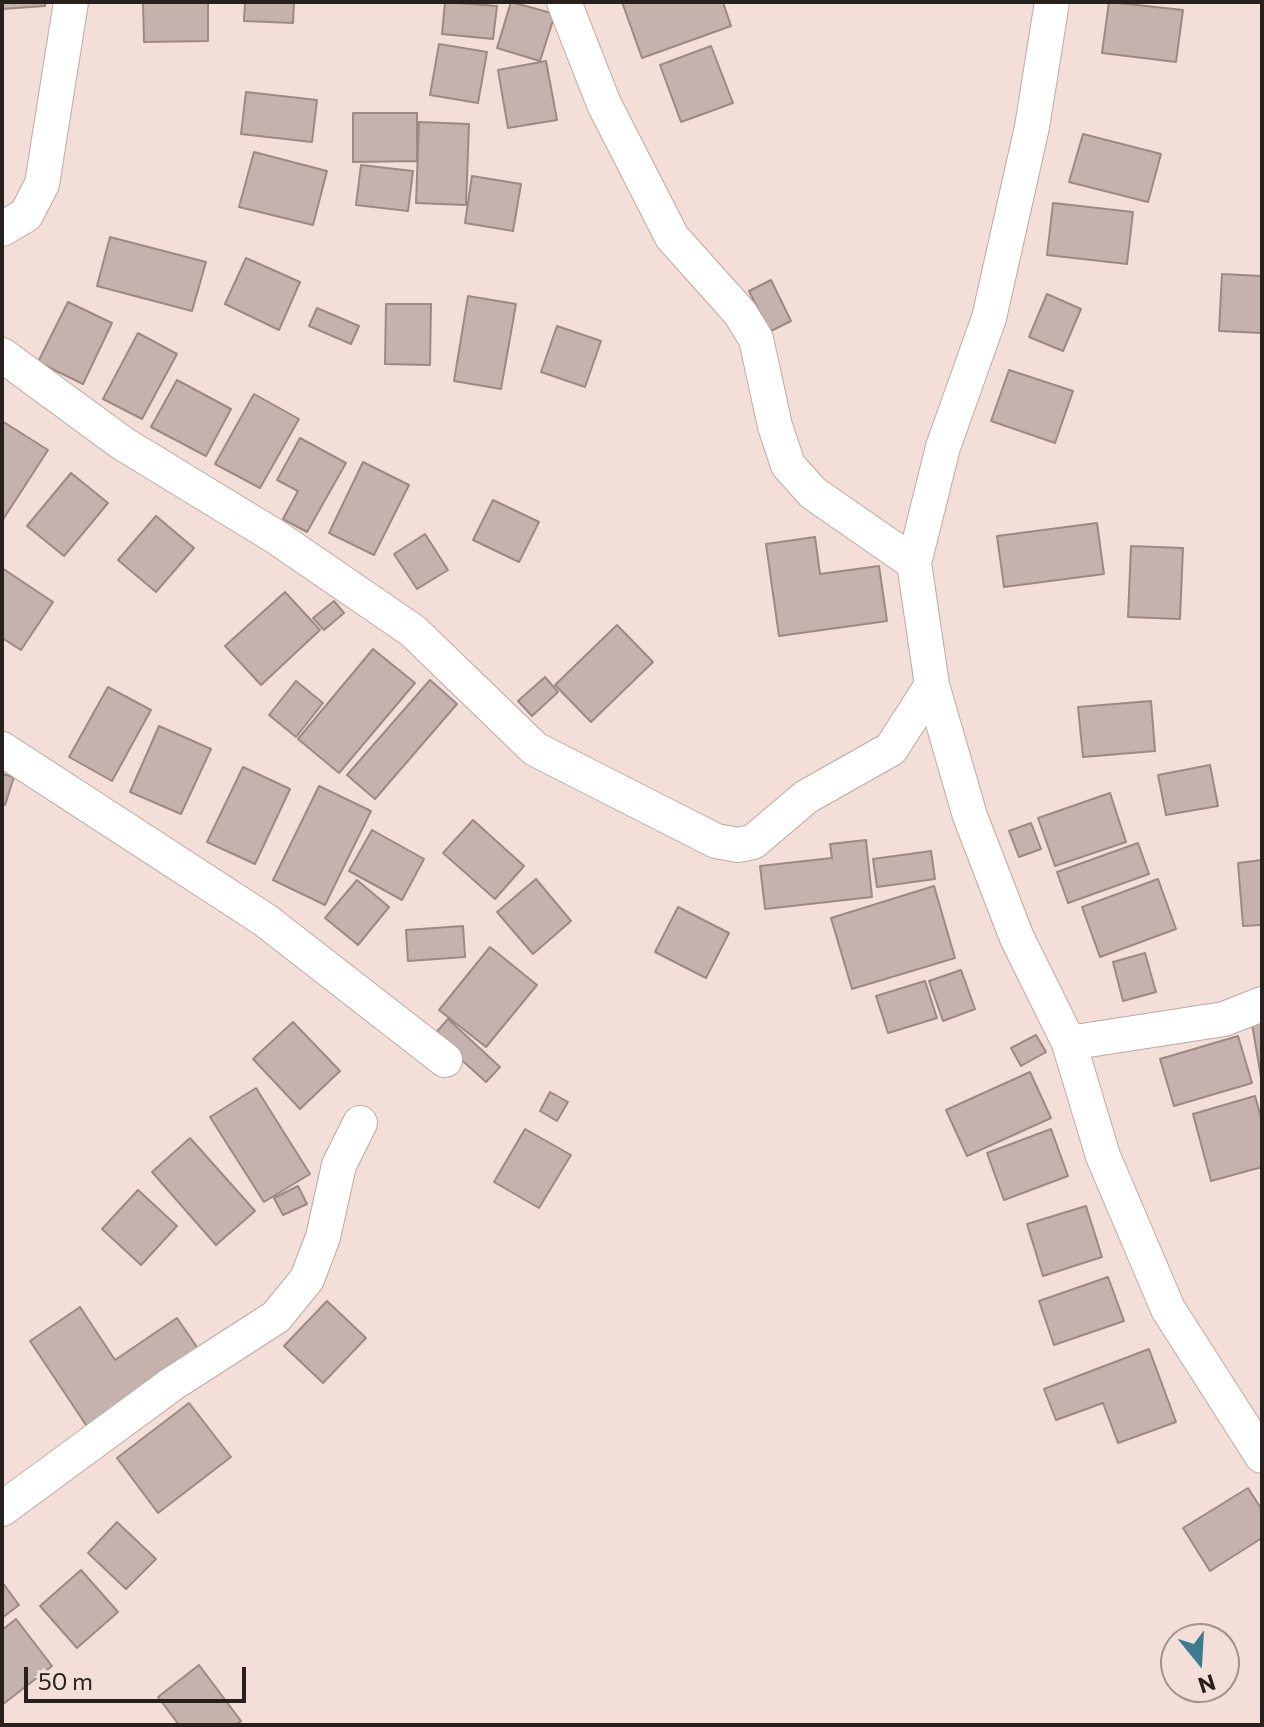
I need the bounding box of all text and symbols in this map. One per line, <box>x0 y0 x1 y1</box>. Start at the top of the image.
north arrow <box>1160 1623 1240 1703</box>
scale bar <box>28 1651 250 1701</box>
text: 50 m <box>38 1666 93 1695</box>
text: N <box>1195 1669 1219 1700</box>

